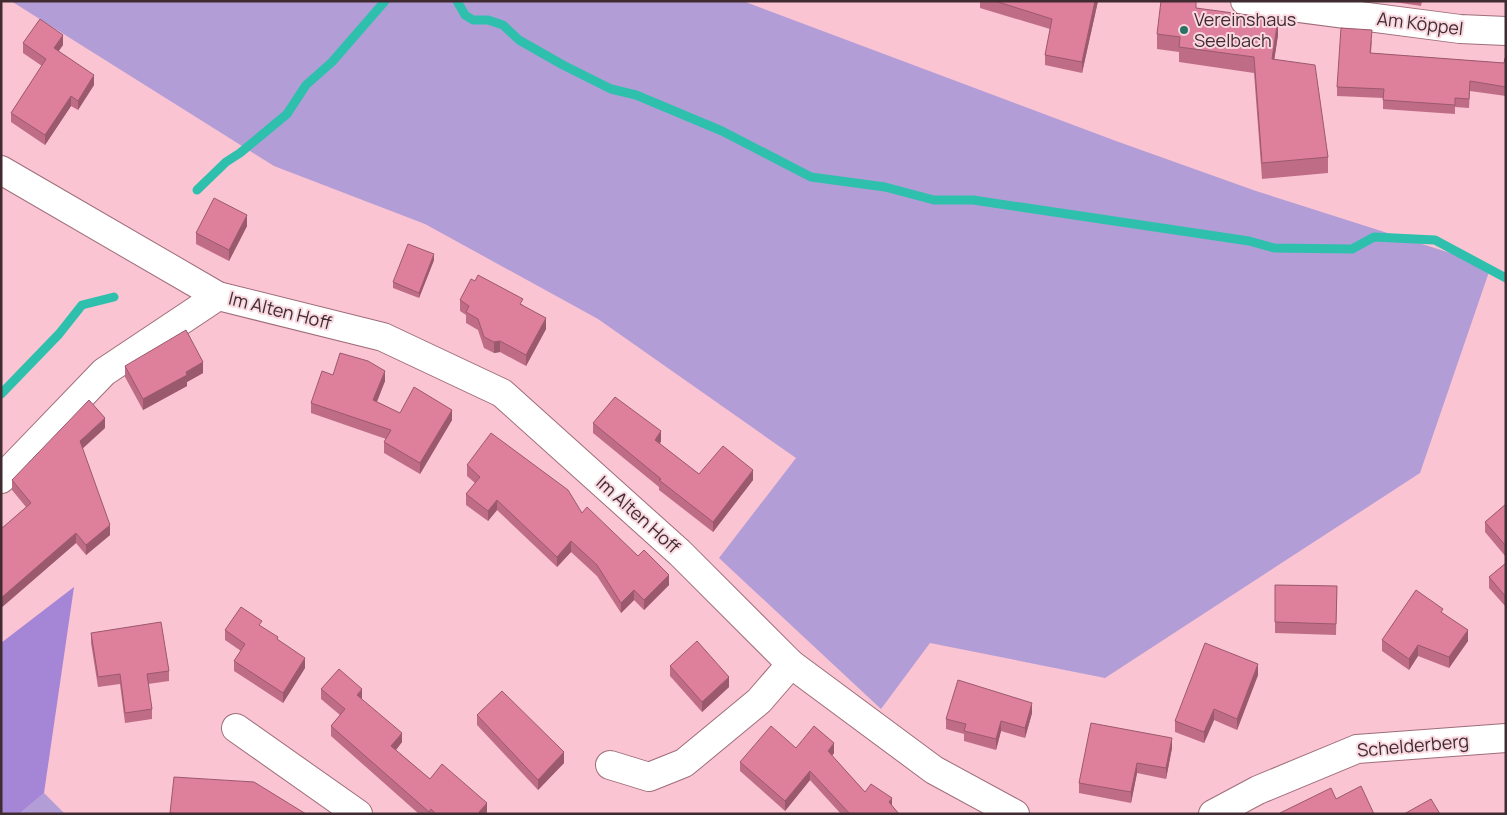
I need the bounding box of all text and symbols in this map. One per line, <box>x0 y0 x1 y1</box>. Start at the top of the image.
street label: Am Köppel <box>1376 6 1465 40</box>
place label: Vereinshaus Seelbach <box>1194 7 1296 52</box>
marker: Vereinshaus Seelbach <box>1178 24 1190 36</box>
street label: Im Alten Hoff <box>226 286 334 334</box>
street label: Im Alten Hoff <box>592 470 686 558</box>
street label: Schelderberg <box>1356 728 1470 762</box>

